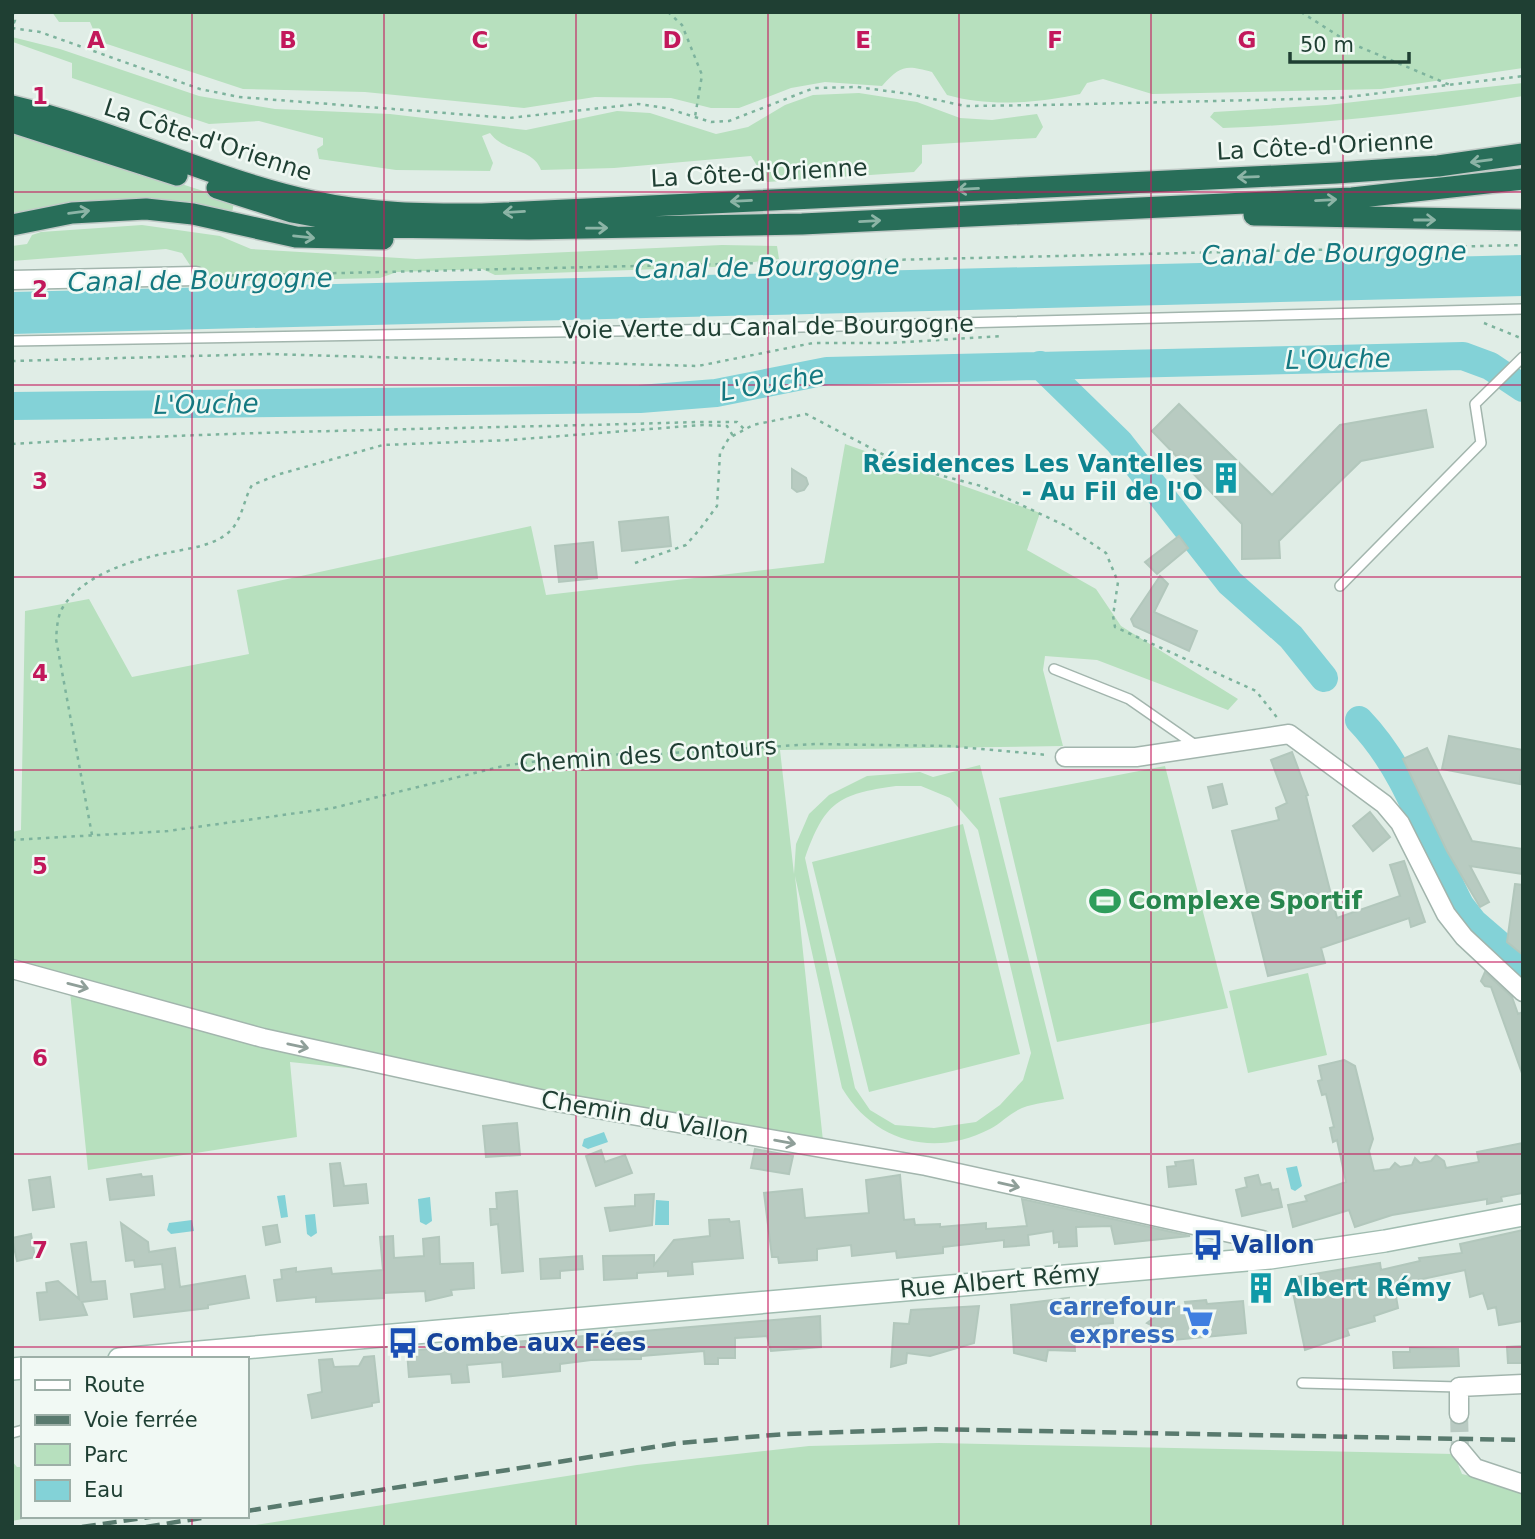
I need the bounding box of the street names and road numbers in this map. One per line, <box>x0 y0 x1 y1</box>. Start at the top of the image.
street label: La Côte-d'Orienne <box>100 93 316 187</box>
street label: La Côte-d'Orienne <box>1216 126 1434 166</box>
street label: La Côte-d'Orienne <box>650 153 868 193</box>
street label: Voie Verte du Canal de Bourgogne <box>562 309 974 345</box>
street label: Chemin des Contours <box>518 732 778 778</box>
street label: Chemin du Vallon <box>539 1085 751 1149</box>
street label: Rue Albert Rémy <box>899 1258 1101 1304</box>

